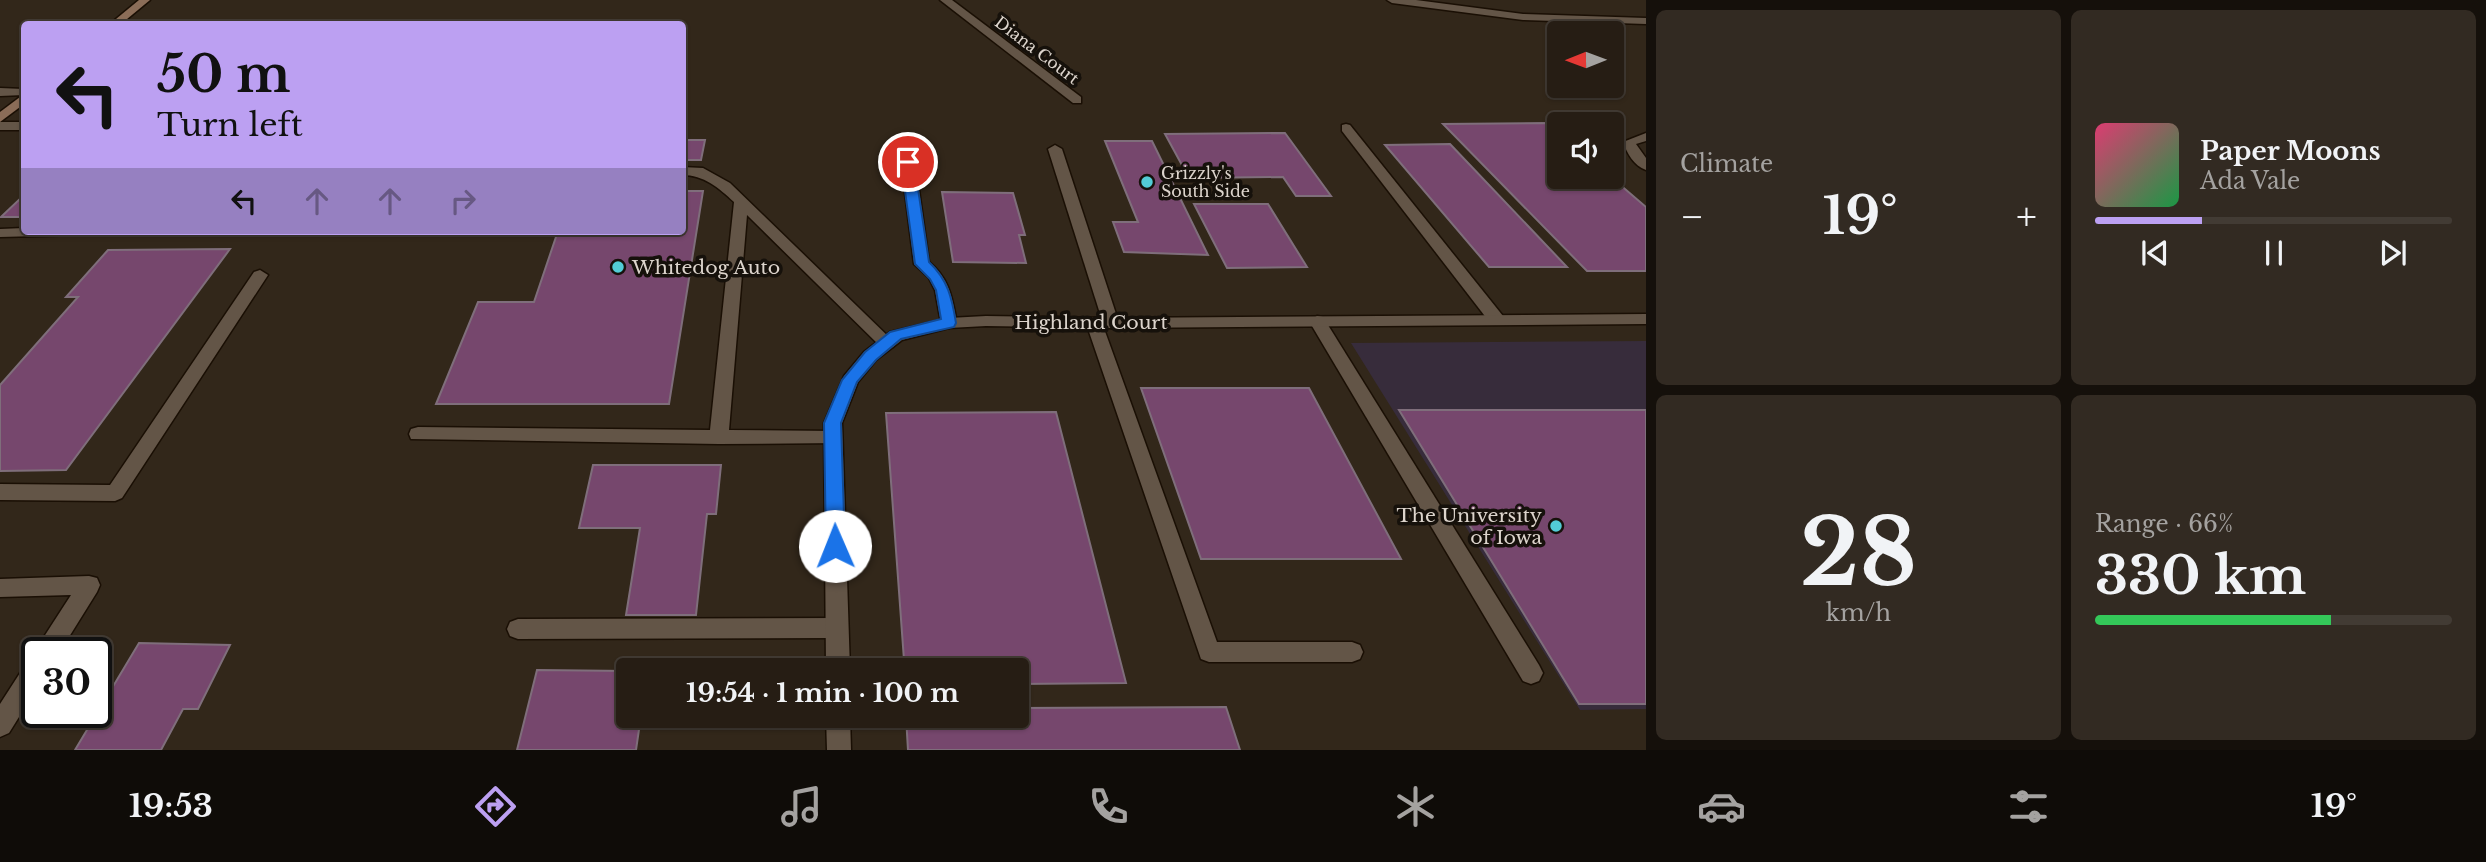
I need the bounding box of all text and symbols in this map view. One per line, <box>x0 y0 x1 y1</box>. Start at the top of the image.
street label: Diana Court <box>991 12 1083 88</box>
north arrow <box>1547 21 1624 98</box>
map controls <box>1547 21 1624 189</box>
text: 50 m <box>157 44 290 105</box>
icon: left <box>42 49 133 140</box>
text: Turn left <box>157 105 303 145</box>
button: sound <box>1547 112 1624 189</box>
pin <box>878 132 938 192</box>
text: Paper Moons <box>2200 135 2381 167</box>
icon: arrive <box>889 143 927 181</box>
text: Climate <box>1680 150 1773 178</box>
place label: Grizzly's South Side <box>1161 163 1250 201</box>
text: Ada Vale <box>2200 167 2300 195</box>
marker: Grizzly's South Side <box>1139 174 1155 190</box>
icon: left <box>225 182 263 220</box>
icon: ahead <box>298 182 336 220</box>
icon: ahead <box>371 182 409 220</box>
icon: right <box>444 182 482 220</box>
text: 19° <box>1823 184 1898 248</box>
text: − <box>1680 193 1704 240</box>
text: + <box>2016 193 2037 240</box>
icon: previous <box>2136 234 2174 272</box>
icon: pause <box>2255 234 2293 272</box>
icon: next <box>2374 234 2412 272</box>
place label: Whitedog Auto <box>631 256 780 279</box>
marker: Whitedog Auto <box>610 259 626 275</box>
street label: Highland Court <box>1014 311 1168 334</box>
text: 28 <box>1800 497 1917 610</box>
place label: The University of Iowa <box>1397 504 1542 549</box>
position arrow <box>798 509 872 583</box>
text: Range · 66% <box>2095 510 2233 538</box>
marker: The University of Iowa <box>1548 518 1564 534</box>
text: 330 km <box>2095 544 2306 608</box>
text: km/h <box>1826 599 1891 627</box>
speed limit sign: 30 <box>21 637 112 728</box>
text: 19:54 · 1 min · 100 m <box>686 677 959 709</box>
icon: directions <box>471 782 520 831</box>
icon: music <box>777 782 826 831</box>
icon: phone <box>1084 782 1133 831</box>
icon: climate <box>1391 782 1440 831</box>
icon: car <box>1697 782 1746 831</box>
icon: filters <box>2004 782 2053 831</box>
text: 19:53 <box>129 786 213 826</box>
text: 19° <box>2311 786 2357 826</box>

